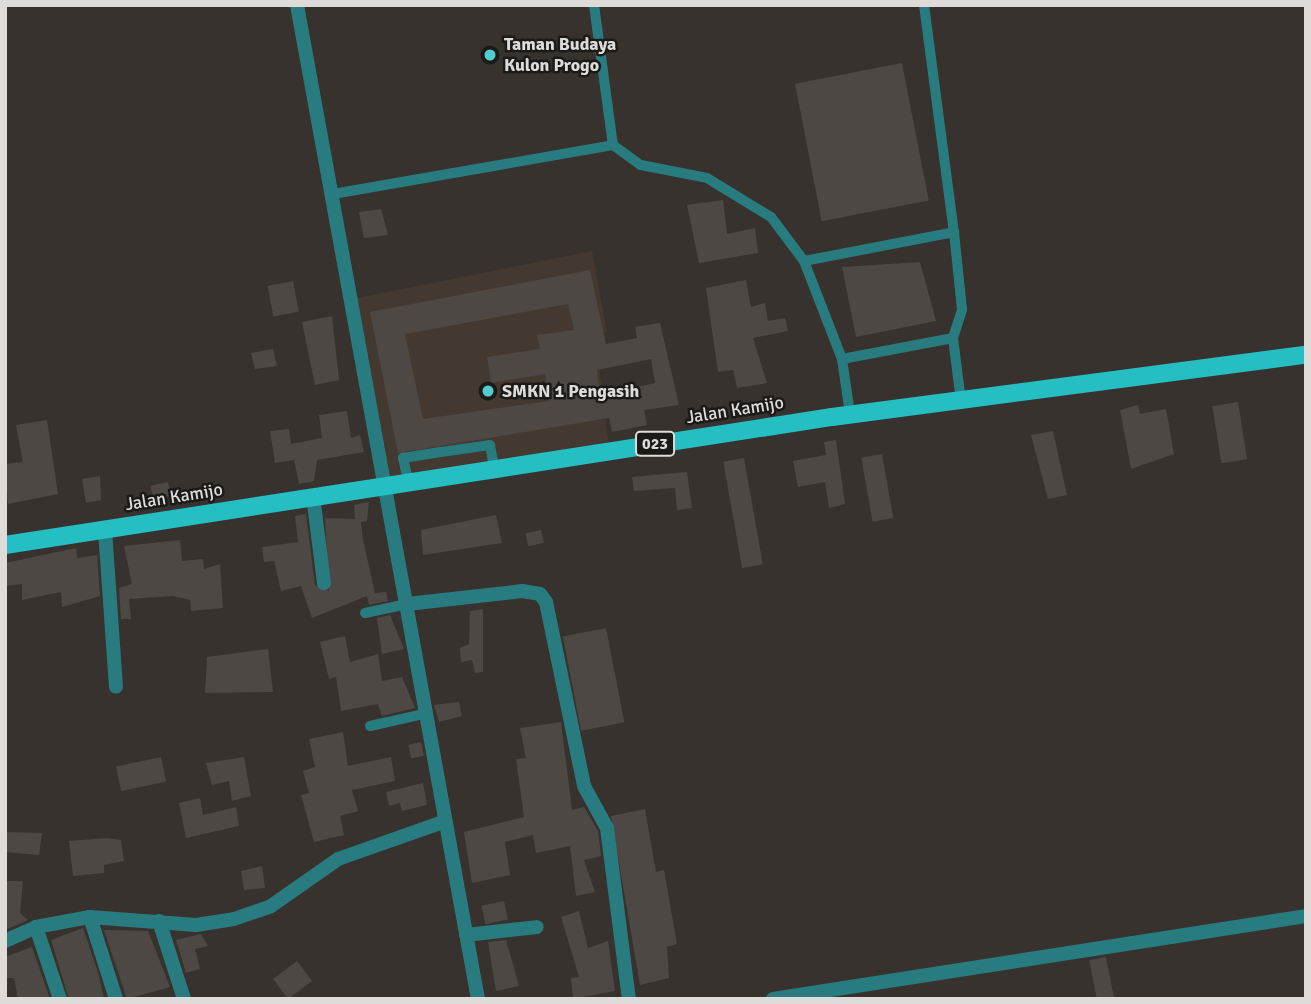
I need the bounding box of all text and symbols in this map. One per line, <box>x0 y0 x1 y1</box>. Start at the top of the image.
place label: Taman Budaya Kulon Progo <box>504 34 616 76</box>
marker: Taman Budaya Kulon Progo <box>482 47 498 63</box>
place label: SMKN 1 Pengasih <box>502 380 639 402</box>
marker: SMKN 1 Pengasih <box>480 383 496 399</box>
street label: Jalan Kamijo <box>685 392 785 428</box>
road number: 023 <box>634 432 676 457</box>
street label: Jalan Kamijo <box>124 479 224 515</box>

